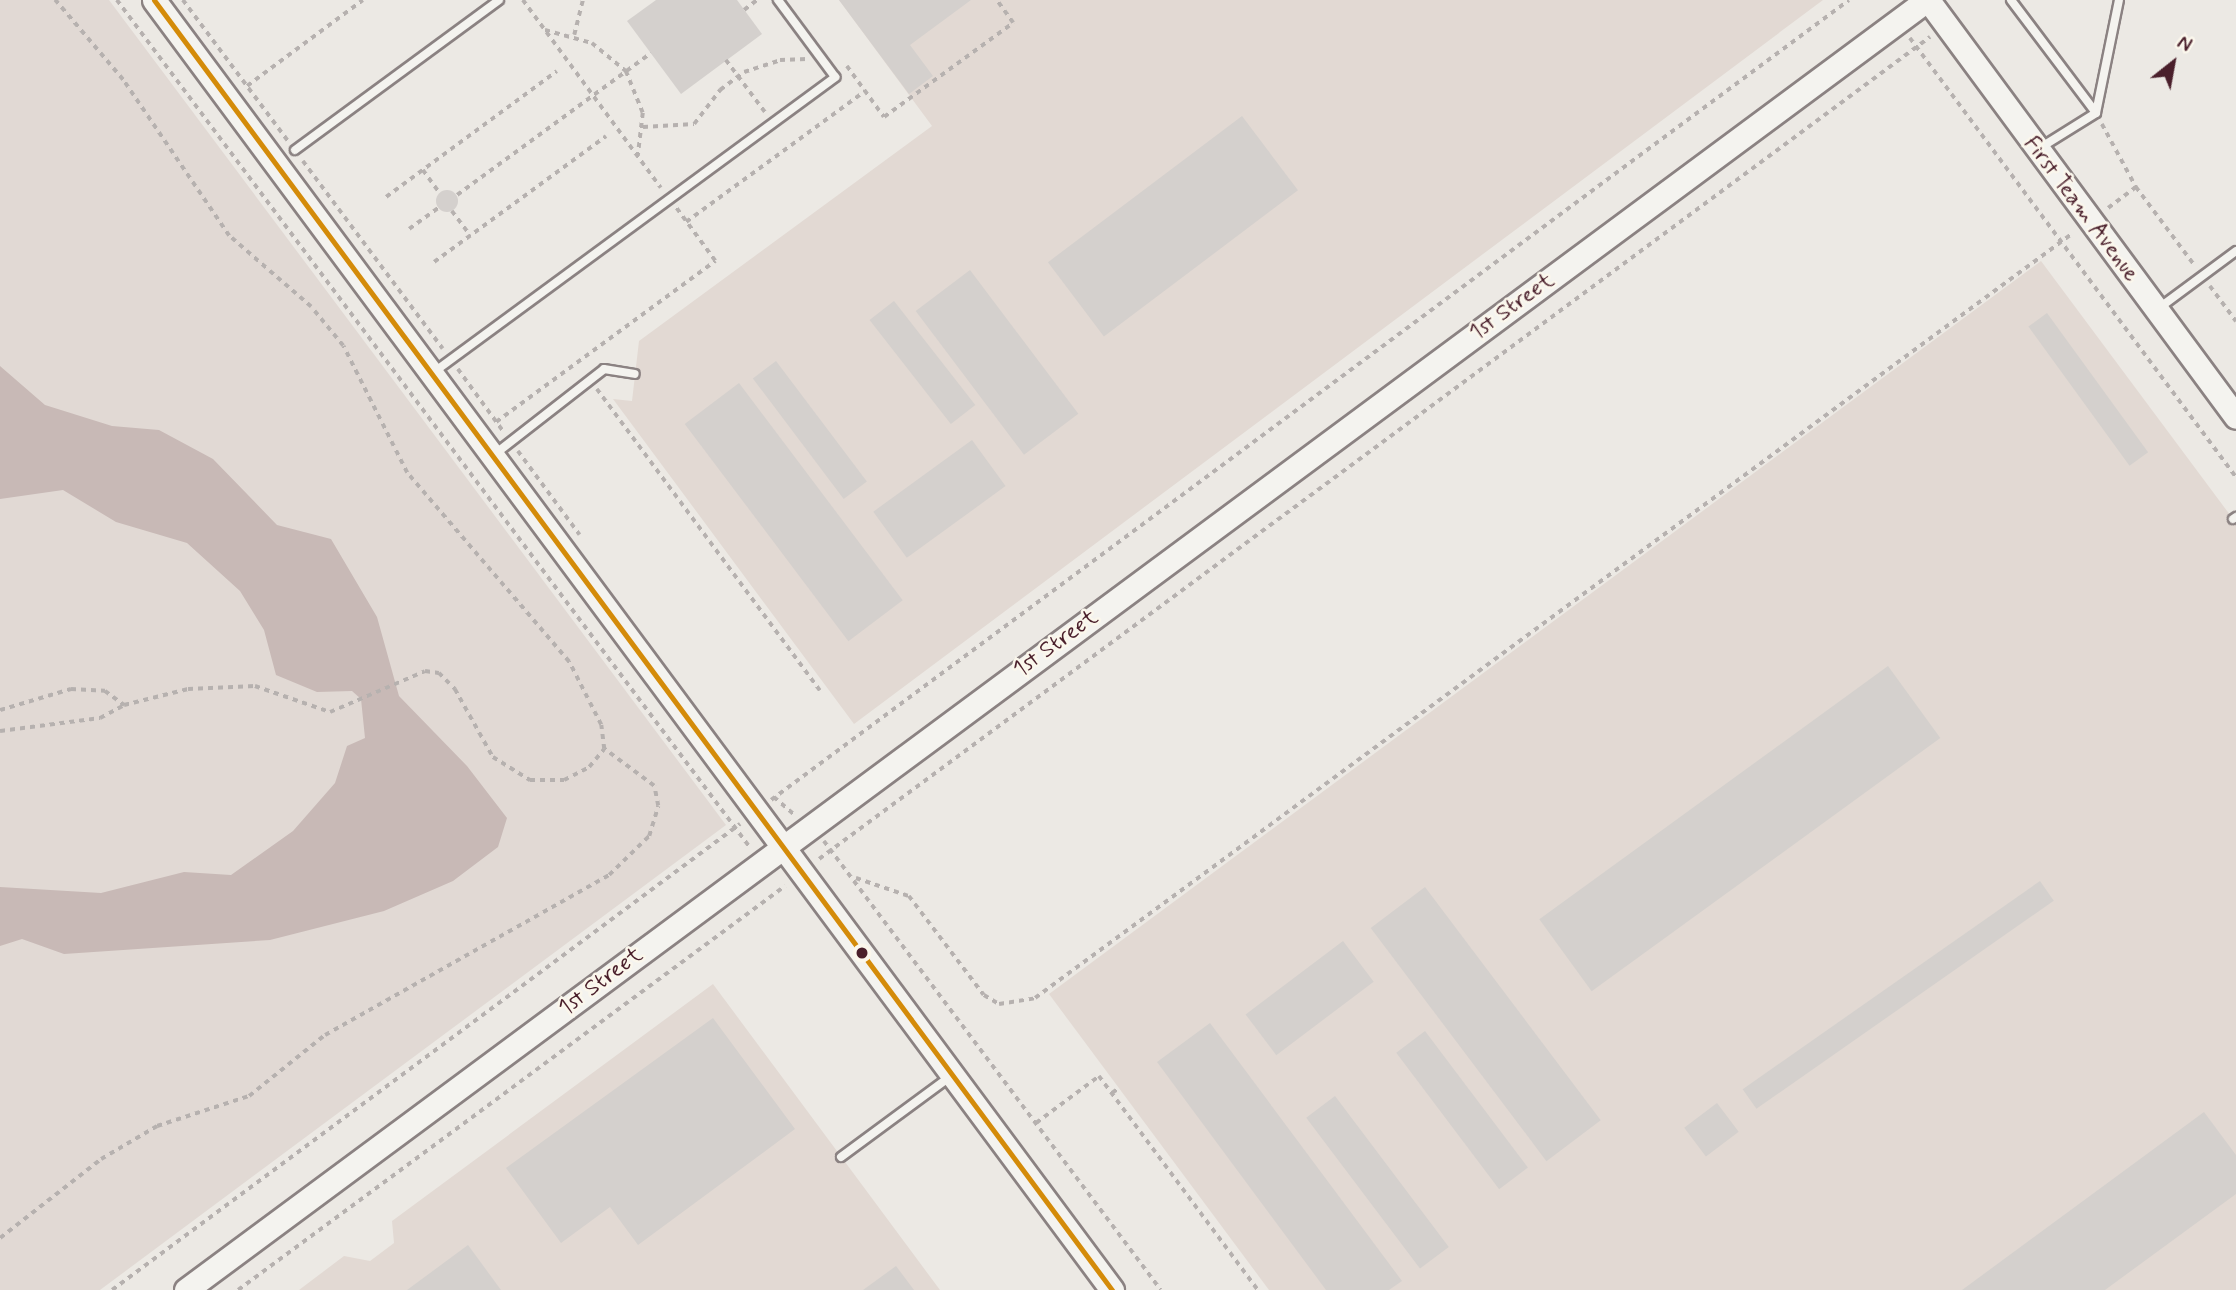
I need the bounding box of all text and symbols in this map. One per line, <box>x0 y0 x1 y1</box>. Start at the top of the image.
north arrow <box>2138 28 2208 98</box>
text: N <box>2172 31 2196 59</box>
street label: First Team Avenue <box>2016 129 2146 289</box>
street label: 1st Street <box>1464 267 1560 347</box>
street label: 1st Street <box>1008 604 1104 684</box>
street label: 1st Street <box>553 941 649 1023</box>
unlabelled marker <box>855 946 869 960</box>

